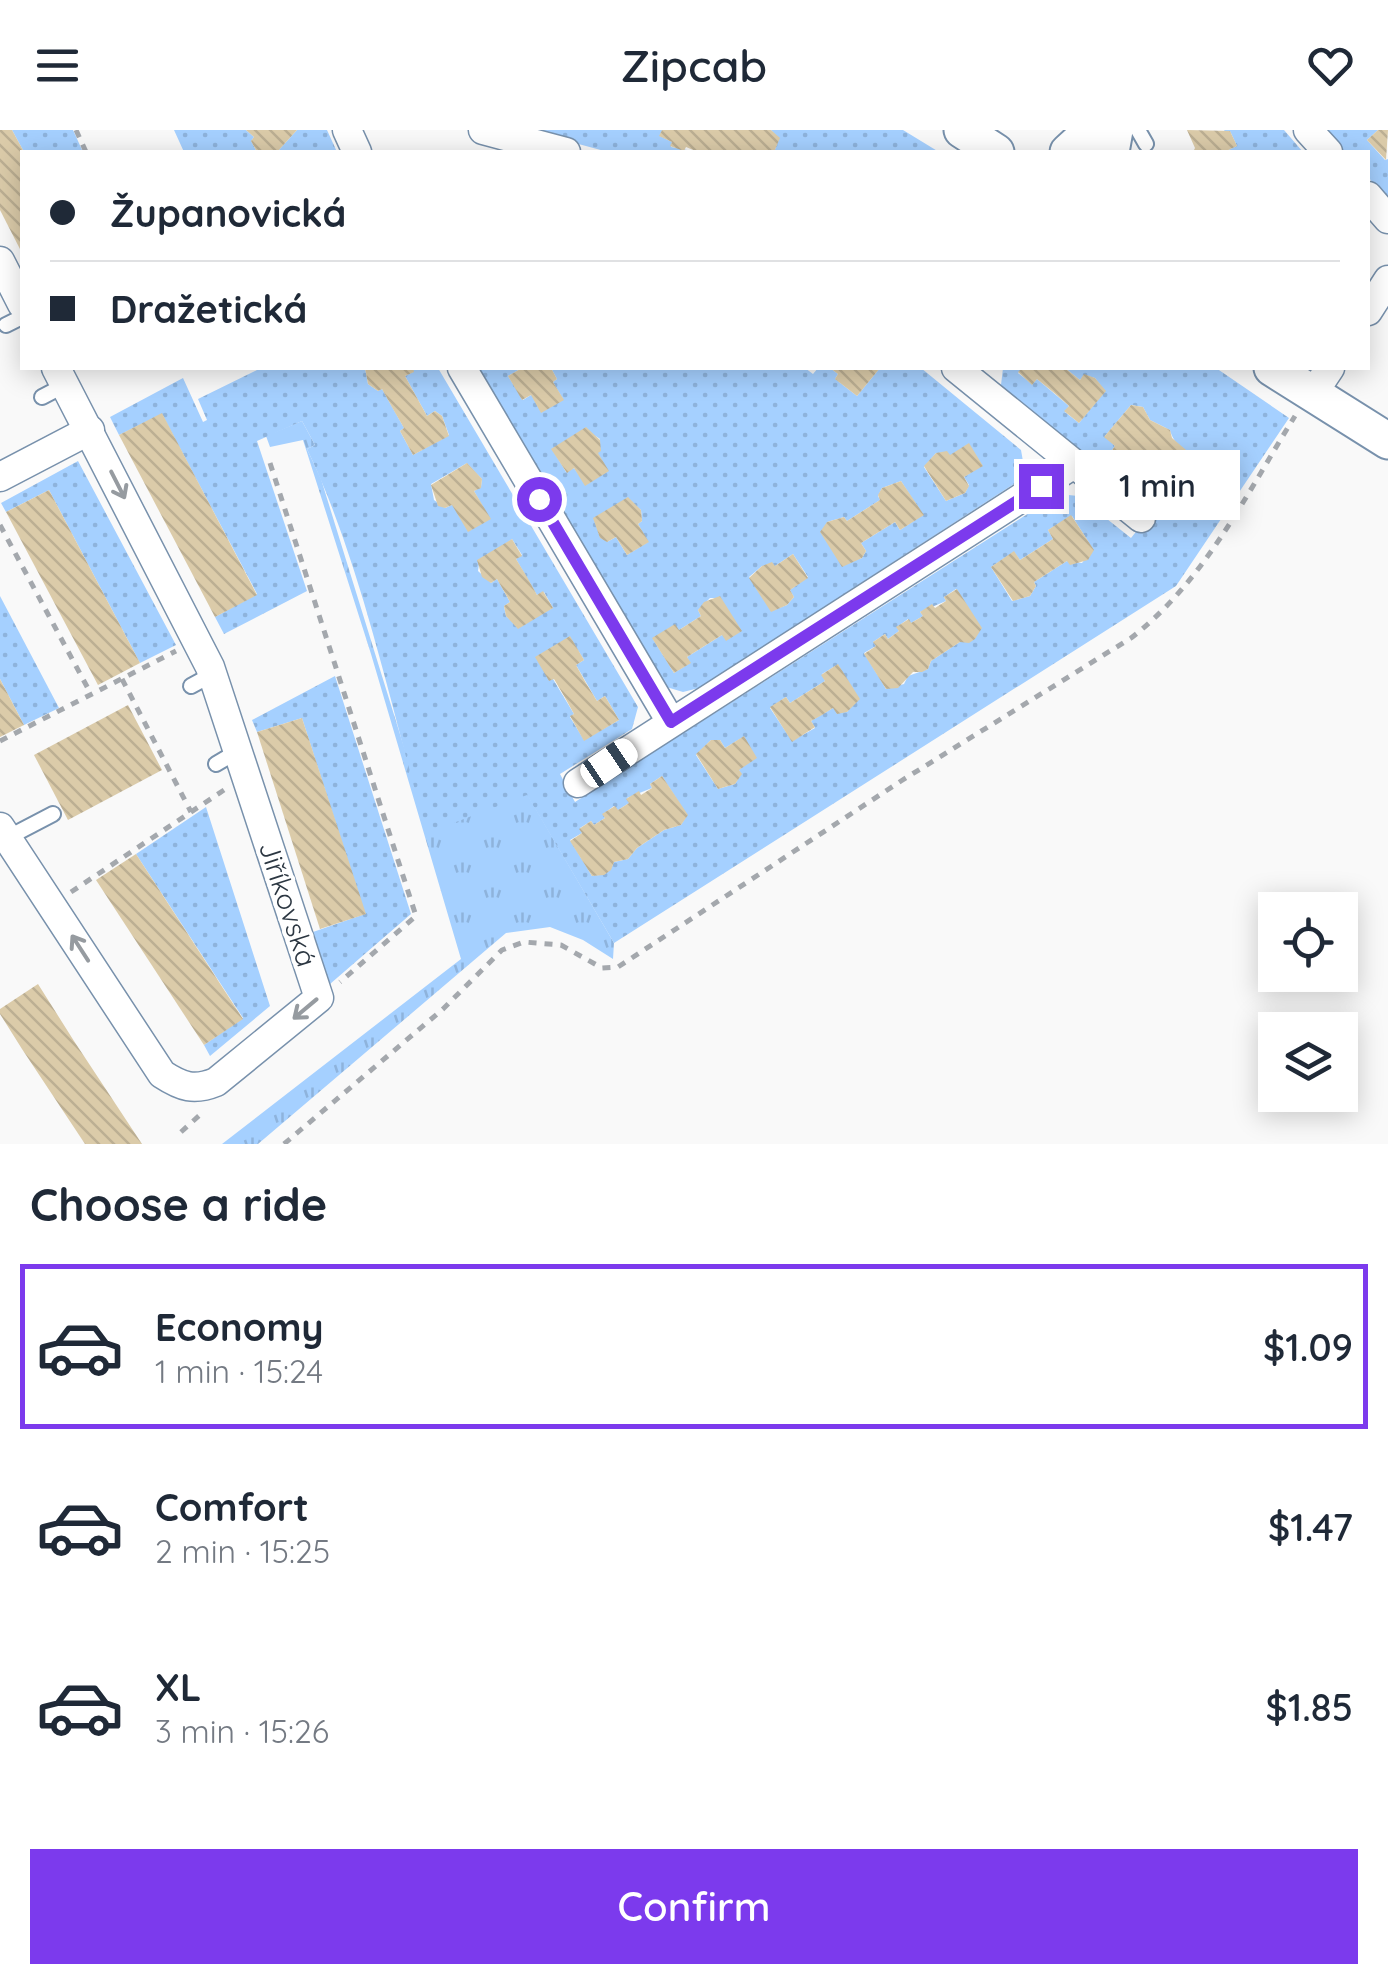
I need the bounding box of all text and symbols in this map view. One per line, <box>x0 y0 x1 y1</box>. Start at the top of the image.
text: Zipcab <box>621 37 767 93</box>
icon: menu <box>30 38 85 93</box>
icon: heart <box>1303 38 1358 93</box>
text: Županovická <box>110 189 346 237</box>
text: Dražetická <box>110 285 308 333</box>
callout: 1 min <box>1076 451 1241 521</box>
route end <box>1019 464 1064 509</box>
text: 1 min <box>1119 465 1196 505</box>
one-way arrow <box>109 470 128 499</box>
route start <box>517 477 562 522</box>
car <box>576 734 642 792</box>
street label: Jiříkovská <box>252 837 325 971</box>
map controls <box>1258 892 1358 1112</box>
button: locate <box>1258 892 1358 992</box>
one-way arrow <box>69 935 90 963</box>
one-way arrow <box>293 998 319 1020</box>
button: layers <box>1258 1012 1358 1112</box>
text: Choose a ride <box>30 1176 327 1232</box>
icon: car <box>35 1302 125 1392</box>
text: Economy <box>155 1303 324 1351</box>
text: $1.09 <box>1263 1323 1353 1371</box>
text: 1 min · 15:24 <box>155 1351 323 1391</box>
icon: car <box>35 1482 125 1572</box>
text: Comfort <box>155 1483 309 1531</box>
text: $1.47 <box>1268 1503 1353 1551</box>
text: 2 min · 15:25 <box>155 1531 330 1571</box>
icon: car <box>35 1662 125 1752</box>
text: XL <box>155 1663 201 1711</box>
text: $1.85 <box>1265 1683 1353 1731</box>
text: 3 min · 15:26 <box>155 1711 329 1751</box>
button: Confirm <box>30 1849 1358 1964</box>

